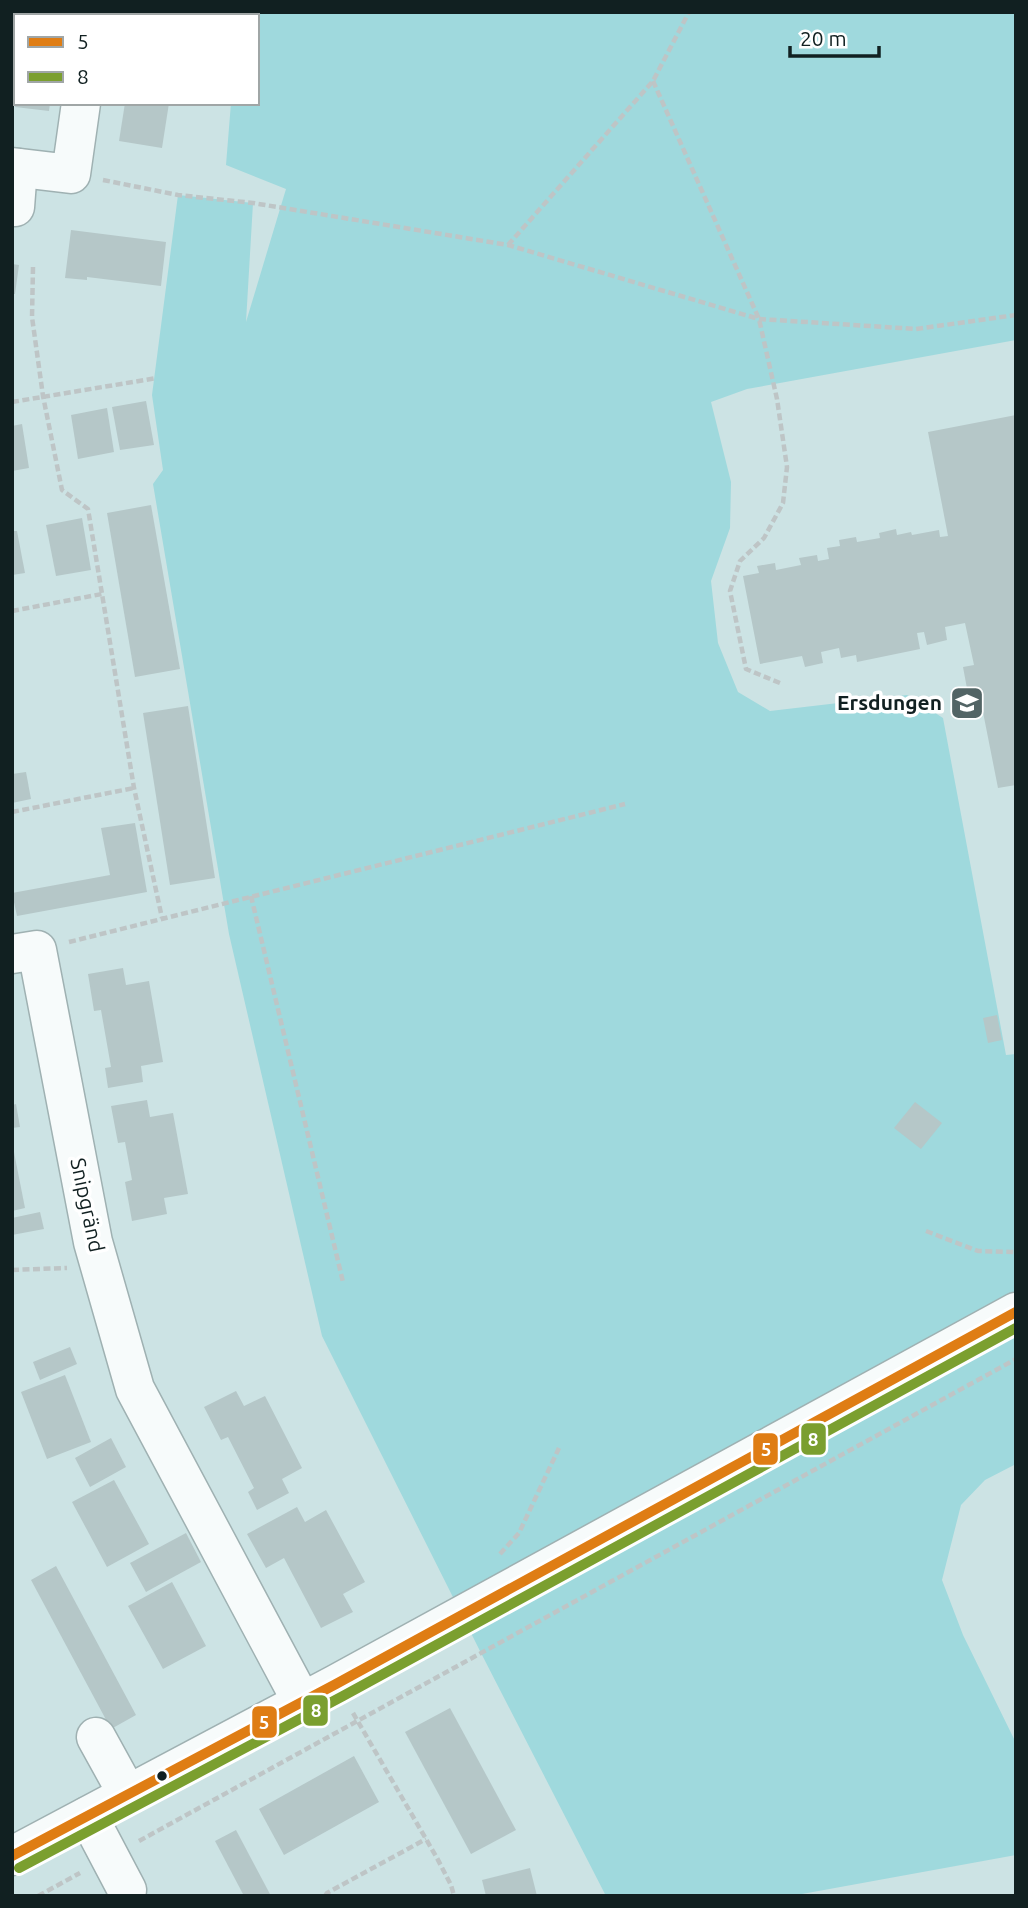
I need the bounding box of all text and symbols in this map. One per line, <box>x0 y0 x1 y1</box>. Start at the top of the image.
legend <box>14 14 259 105</box>
scale bar <box>790 14 879 58</box>
text: 20 m <box>800 26 847 50</box>
text: 5 <box>77 29 89 53</box>
text: 8 <box>77 64 89 88</box>
school or university icon: Ersdungen <box>948 684 986 722</box>
place label: Ersdungen <box>837 690 942 714</box>
street label: Snipgränd <box>66 1156 110 1254</box>
line badge: 8 <box>800 1422 827 1456</box>
text: 8 <box>808 1428 818 1450</box>
line badge: 5 <box>752 1432 779 1466</box>
text: 5 <box>761 1438 771 1460</box>
line badge: 8 <box>302 1694 329 1727</box>
text: 8 <box>311 1699 321 1721</box>
line badge: 5 <box>251 1705 278 1739</box>
text: 5 <box>259 1711 269 1733</box>
unlabelled marker <box>155 1769 169 1783</box>

